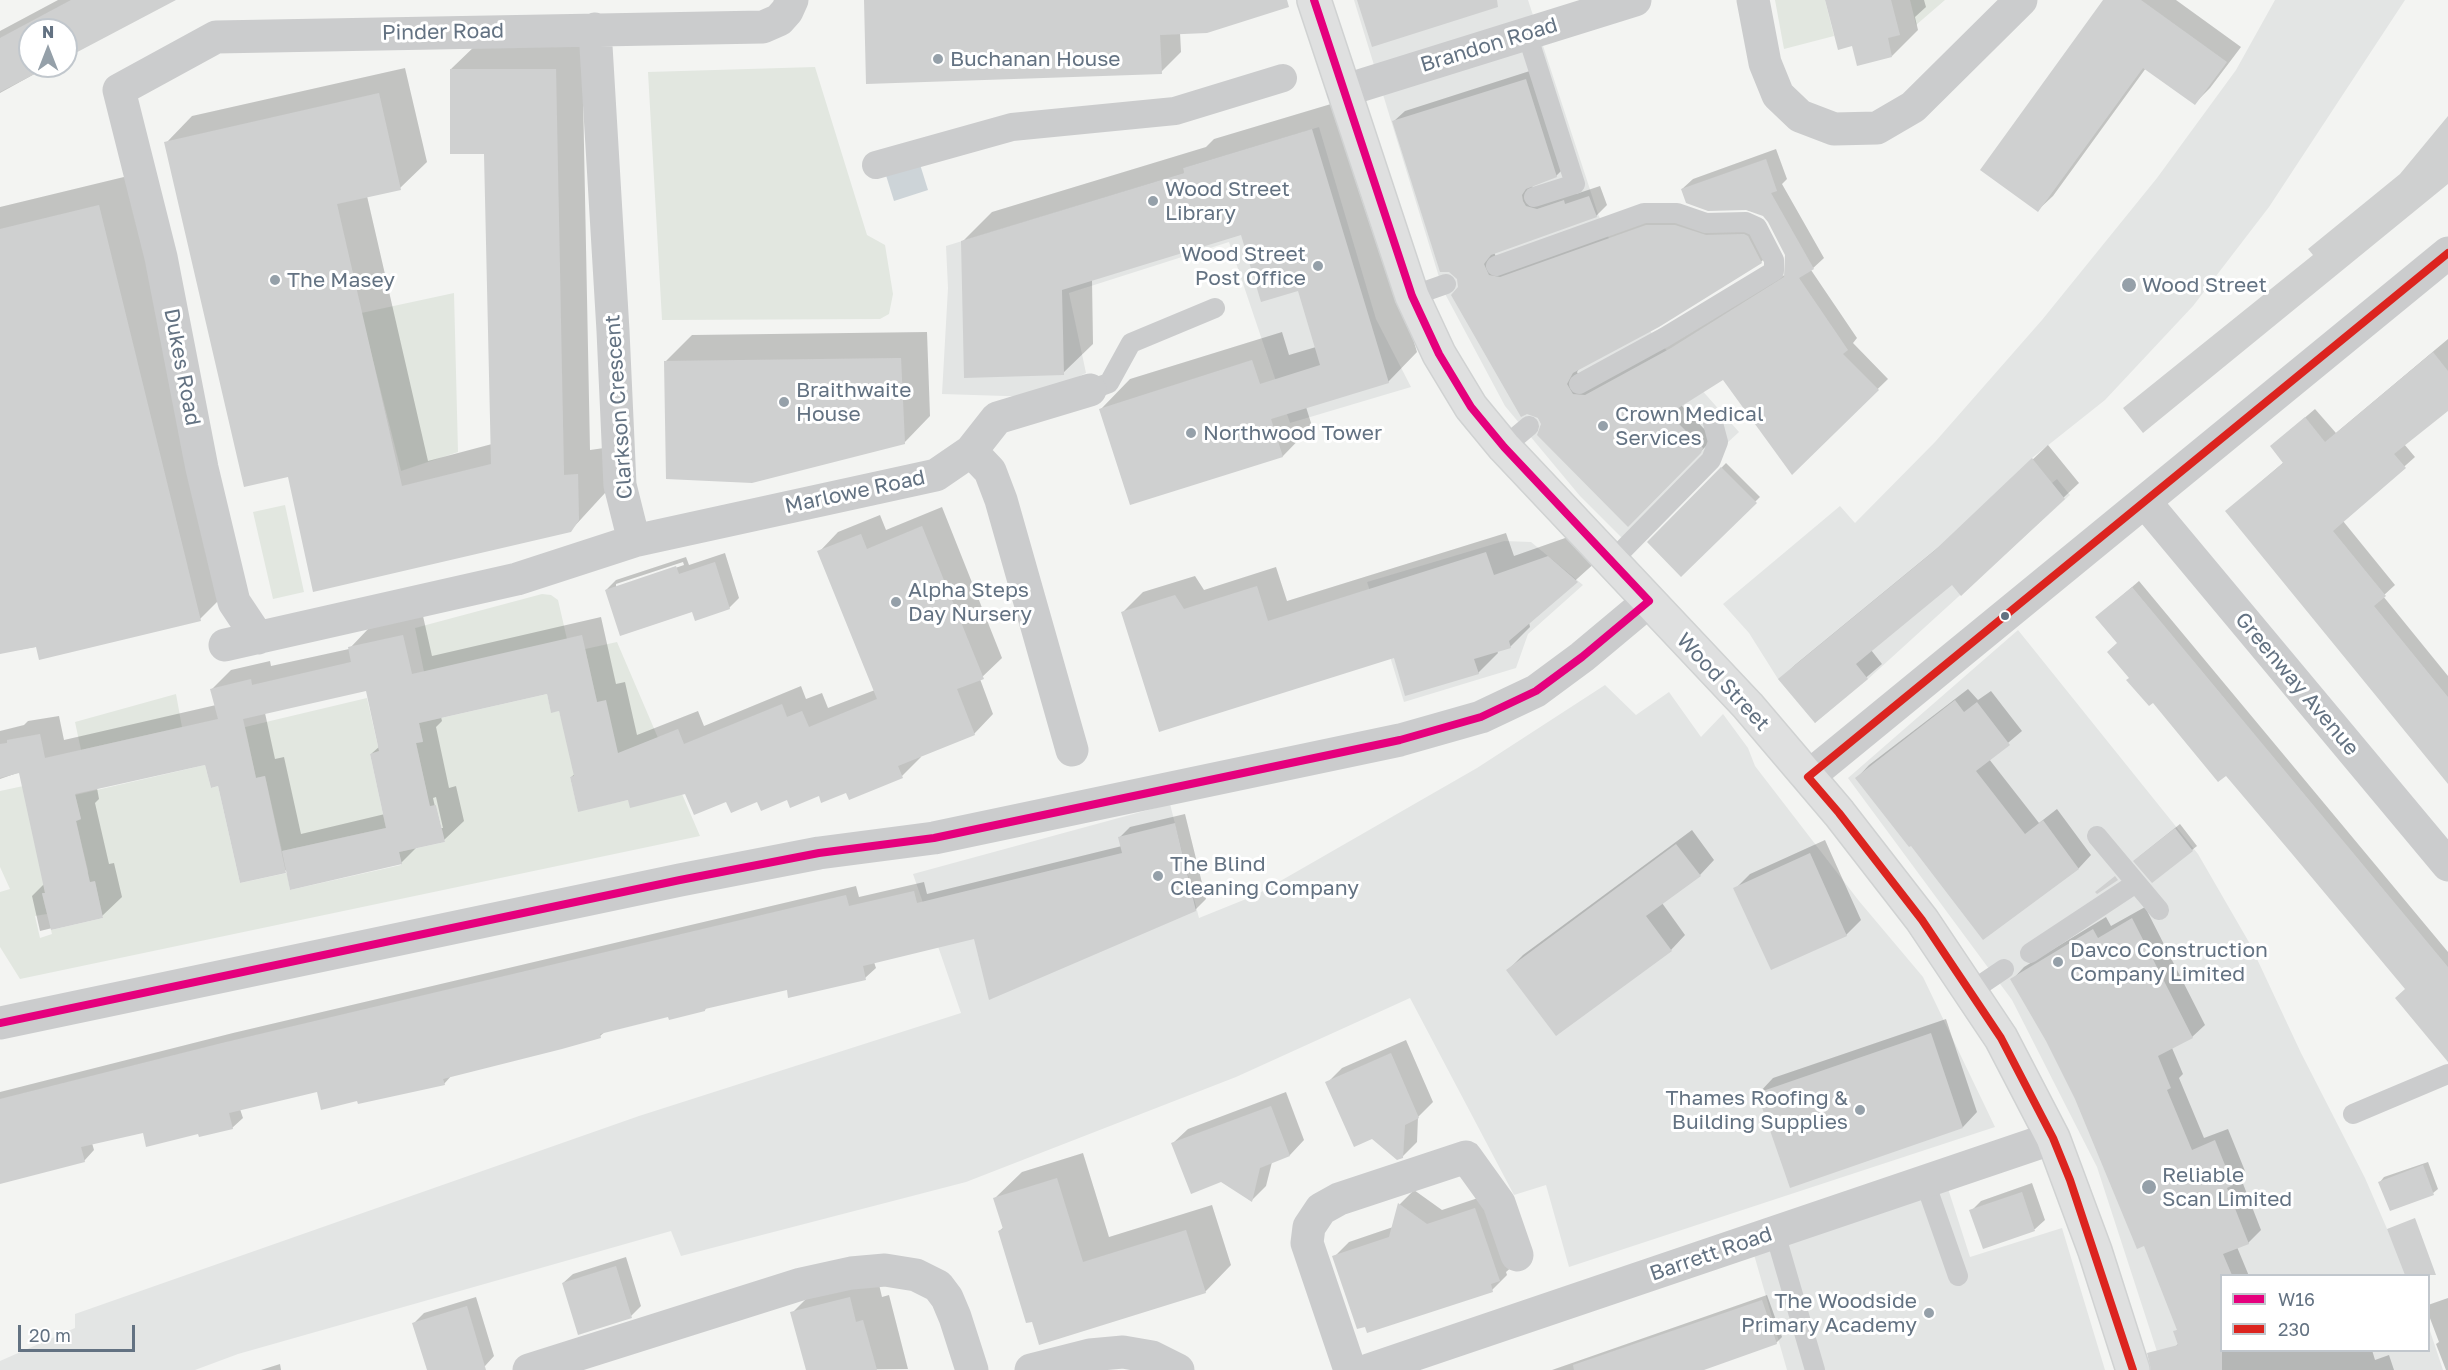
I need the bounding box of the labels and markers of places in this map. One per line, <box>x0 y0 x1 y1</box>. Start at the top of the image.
place label: Buchanan House <box>950 46 1121 72</box>
marker: Buchanan House <box>931 52 945 66</box>
place label: Wood Street Library <box>1165 176 1290 226</box>
marker: Wood Street Library <box>1146 194 1160 208</box>
place label: Wood Street Post Office <box>1181 241 1306 291</box>
marker: Wood Street Post Office <box>1311 259 1325 273</box>
place label: The Masey <box>287 267 395 293</box>
place label: Wood Street <box>2142 272 2267 298</box>
marker: The Masey <box>268 273 282 287</box>
marker: Wood Street <box>2120 276 2138 294</box>
place label: Braithwaite House <box>796 377 911 427</box>
marker: Braithwaite House <box>777 395 791 409</box>
place label: Crown Medical Services <box>1615 401 1764 451</box>
marker: Crown Medical Services <box>1596 419 1610 433</box>
place label: Northwood Tower <box>1203 420 1382 446</box>
marker: Northwood Tower <box>1184 426 1198 440</box>
place label: Alpha Steps Day Nursery <box>908 577 1032 627</box>
marker: Alpha Steps Day Nursery <box>889 595 903 609</box>
unlabelled marker <box>1999 610 2011 622</box>
place label: The Blind Cleaning Company <box>1170 851 1359 901</box>
marker: The Blind Cleaning Company <box>1151 869 1165 883</box>
place label: Davco Construction Company Limited <box>2070 937 2268 987</box>
marker: Davco Construction Company Limited <box>2051 955 2065 969</box>
place label: Thames Roofing & Building Supplies <box>1666 1085 1848 1135</box>
marker: Thames Roofing & Building Supplies <box>1853 1103 1867 1117</box>
place label: Reliable Scan Limited <box>2162 1162 2292 1212</box>
marker: Reliable Scan Limited <box>2140 1178 2158 1196</box>
place label: The Woodside Primary Academy <box>1741 1288 1917 1338</box>
marker: The Woodside Primary Academy <box>1922 1306 1936 1320</box>

